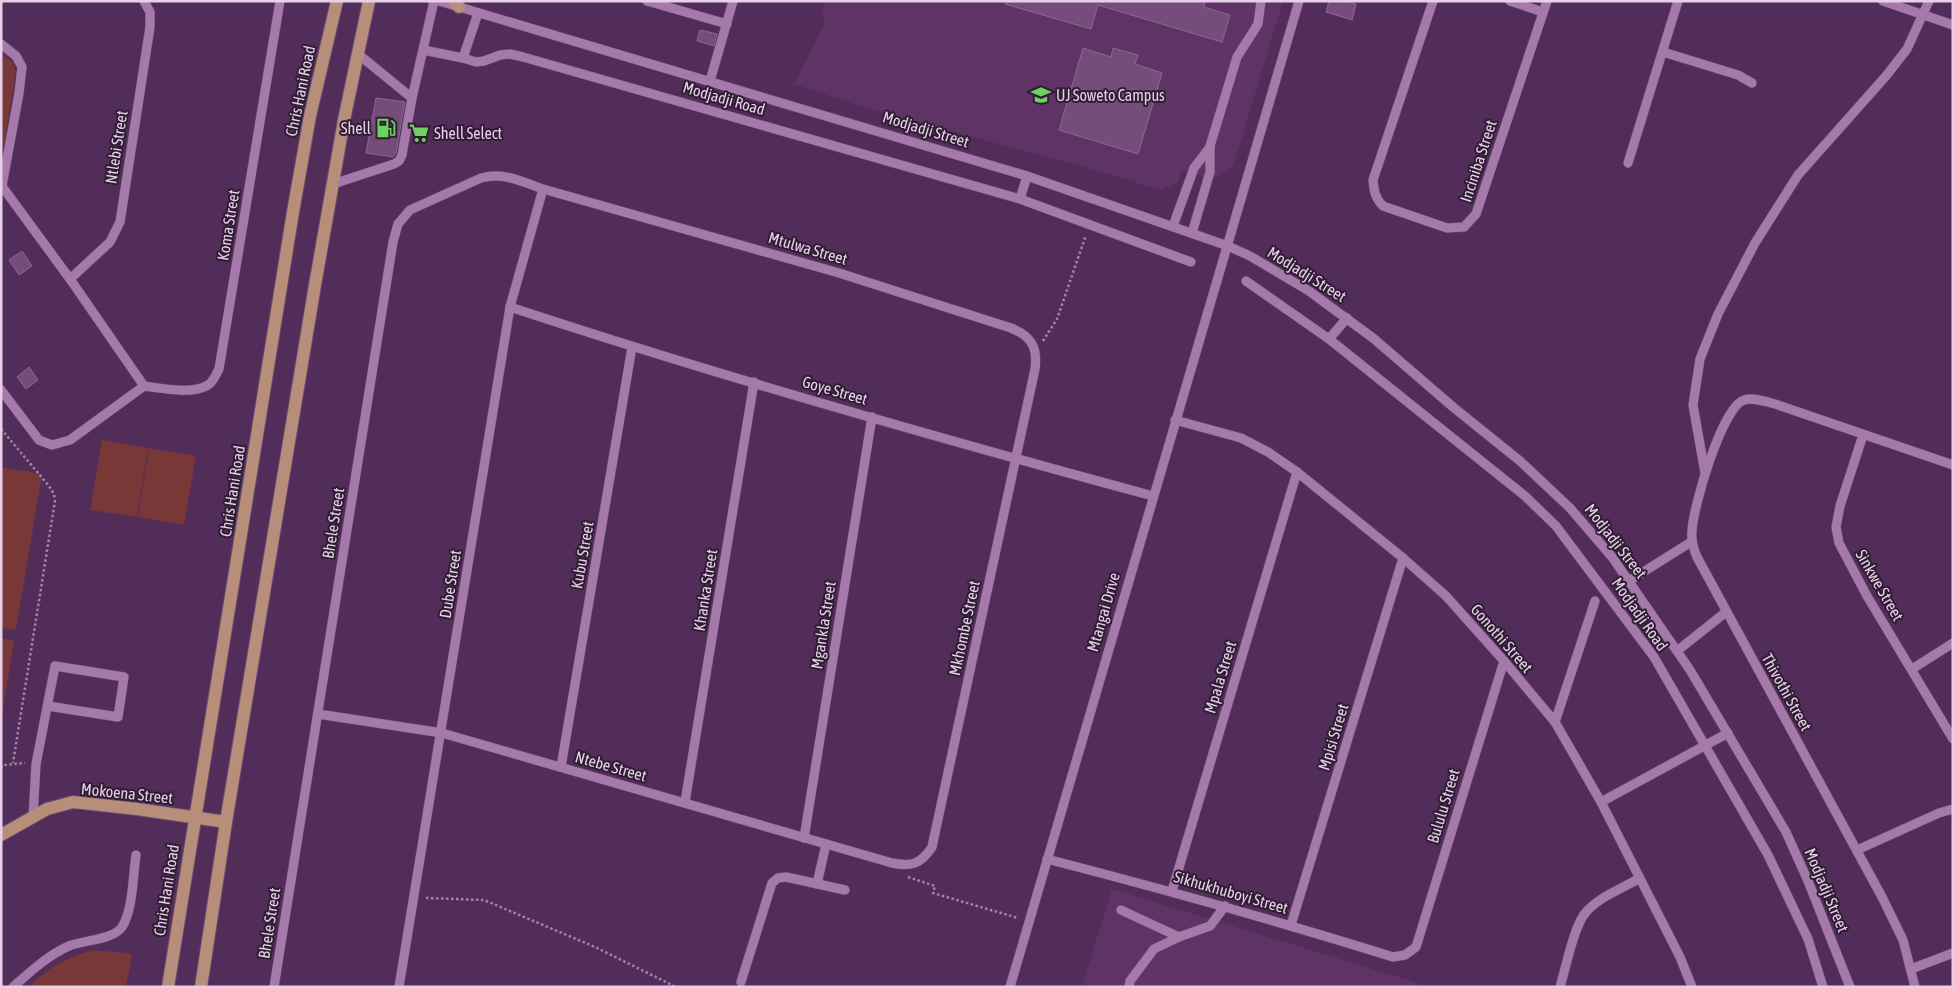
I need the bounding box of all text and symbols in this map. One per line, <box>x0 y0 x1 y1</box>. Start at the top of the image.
street label: Chris Hani Road <box>282 44 318 138</box>
street label: Modjadji Road <box>681 78 767 119</box>
school or university icon: UJ Soweto Campus <box>1030 84 1052 106</box>
place label: UJ Soweto Campus <box>1056 86 1165 105</box>
street label: Modjadji Street <box>880 107 972 152</box>
street label: Ntlebi Street <box>101 109 131 185</box>
fuel station icon: Shell <box>375 117 397 139</box>
street label: Inciniba Street <box>1456 117 1500 204</box>
place label: Shell <box>341 119 372 137</box>
supermarket icon: Shell Select <box>408 122 430 144</box>
place label: Shell Select <box>434 124 503 142</box>
street label: Koma Street <box>214 188 243 262</box>
street label: Mtulwa Street <box>766 228 850 268</box>
street label: Modjadji Street <box>1264 243 1350 306</box>
street label: Goye Street <box>800 372 870 409</box>
street label: Chris Hani Road <box>216 444 248 538</box>
street label: Bhele Street <box>319 486 348 560</box>
street label: Modjadji Street <box>1581 500 1651 583</box>
street label: Kubu Street <box>567 520 597 590</box>
street label: Sinkwe Street <box>1852 546 1908 624</box>
street label: Khanka Street <box>690 547 720 632</box>
street label: Dube Street <box>436 548 464 619</box>
street label: Mtangai Drive <box>1083 570 1124 654</box>
street label: Modjadji Road <box>1608 574 1672 654</box>
street label: Mkhombe Street <box>945 578 983 677</box>
street label: Mgankla Street <box>807 580 840 670</box>
street label: Gonothi Street <box>1467 600 1537 676</box>
street label: Mpala Street <box>1200 638 1241 716</box>
street label: Thivothi Street <box>1758 650 1816 734</box>
street label: Mpisi Street <box>1314 701 1353 773</box>
street label: Ntebe Street <box>573 747 649 785</box>
street label: Bululu Street <box>1423 766 1463 845</box>
street label: Mokoena Street <box>80 779 174 807</box>
street label: Chris Hani Road <box>150 843 182 937</box>
street label: Modjadji Street <box>1800 845 1853 935</box>
street label: Sikhukhuboyi Street <box>1172 867 1291 918</box>
street label: Bhele Street <box>255 886 284 960</box>

